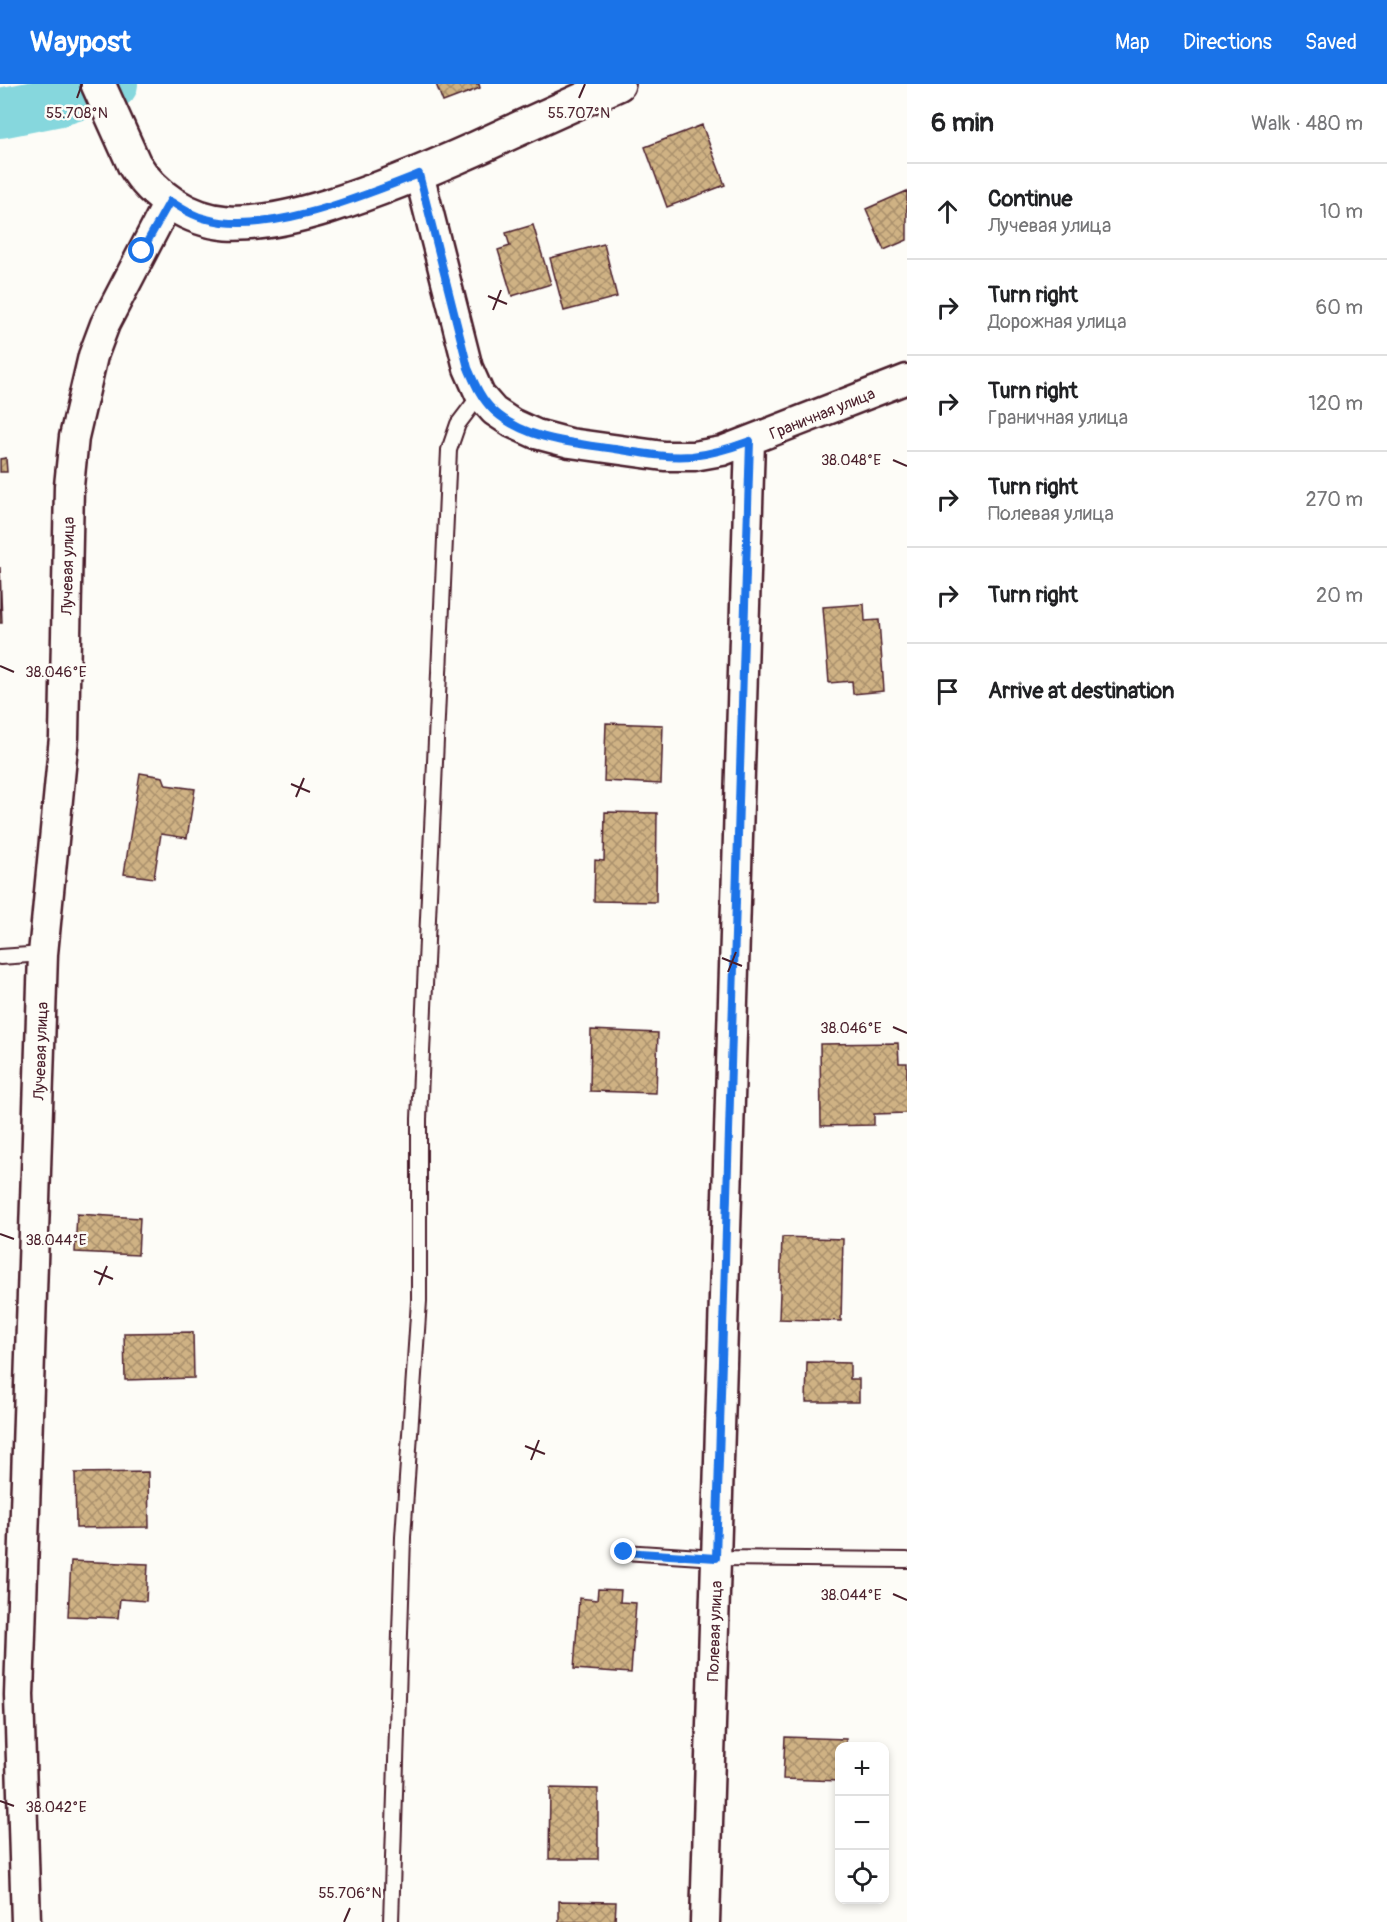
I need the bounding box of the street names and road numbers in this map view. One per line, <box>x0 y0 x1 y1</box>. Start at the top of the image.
street label: Граничная улица <box>767 384 878 444</box>
street label: Лучевая улица <box>57 517 79 616</box>
street label: Лучевая улица <box>29 1001 53 1102</box>
street label: Полевая улица <box>703 1580 727 1682</box>

